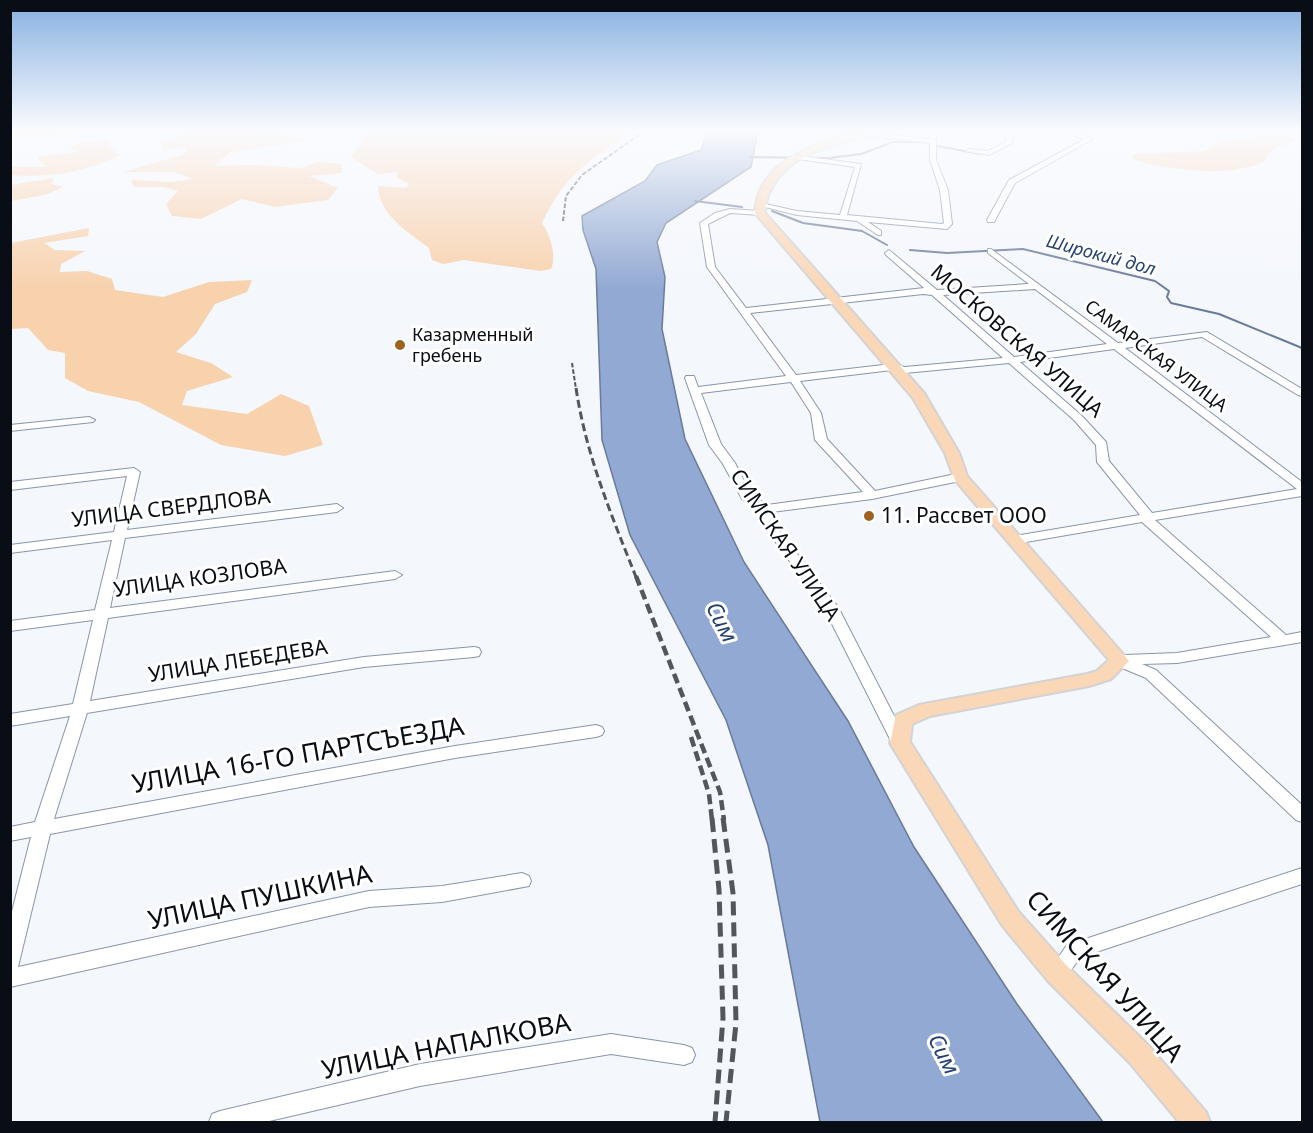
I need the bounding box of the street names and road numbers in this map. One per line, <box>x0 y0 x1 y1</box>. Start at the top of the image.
street label: МОСКОВСКАЯ УЛИЦА <box>925 257 1110 423</box>
street label: САМАРСКАЯ УЛИЦА <box>1080 294 1233 417</box>
street label: СИМСКАЯ УЛИЦА <box>725 463 847 626</box>
street label: УЛИЦА СВЕРДЛОВА <box>70 481 272 533</box>
street label: УЛИЦА КОЗЛОВА <box>112 551 289 603</box>
street label: УЛИЦА ЛЕБЕДЕВА <box>146 632 330 688</box>
street label: УЛИЦА 16-ГО ПАРТСЪЕЗДА <box>129 707 467 801</box>
street label: УЛИЦА ПУШКИНА <box>145 855 375 937</box>
street label: СИМСКАЯ УЛИЦА <box>1019 882 1193 1069</box>
street label: УЛИЦА НАПАЛКОВА <box>318 1003 574 1087</box>

